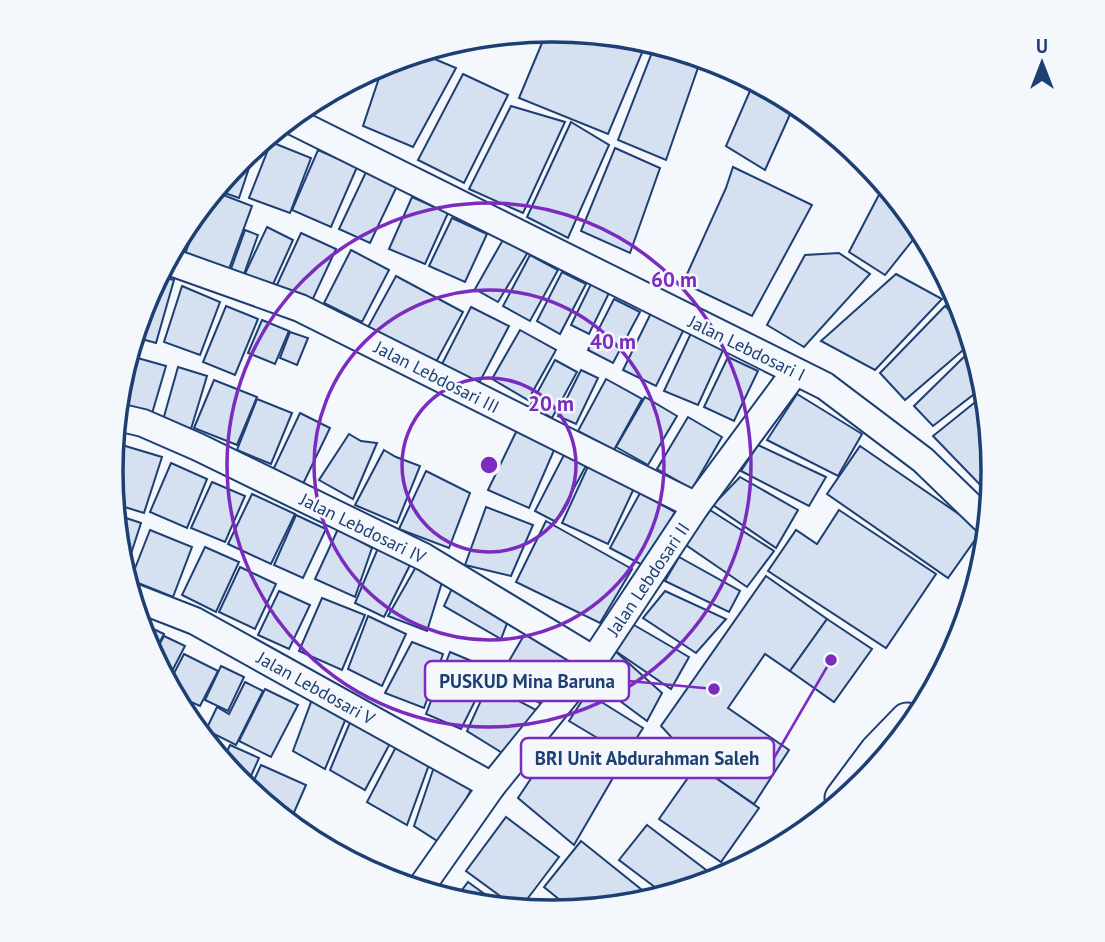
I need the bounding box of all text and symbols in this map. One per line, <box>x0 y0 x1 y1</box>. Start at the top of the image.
north arrow <box>1007 28 1077 98</box>
text: U <box>1036 34 1048 58</box>
text: 60 m <box>651 266 697 293</box>
street label: Jalan Lebdosari I <box>684 309 809 386</box>
text: 40 m <box>590 328 636 355</box>
street label: Jalan Lebdosari III <box>370 335 503 418</box>
text: 20 m <box>528 390 574 417</box>
centre of rings <box>477 453 501 477</box>
street label: Jalan Lebdosari IV <box>295 487 430 569</box>
street label: Jalan Lebdosari II <box>601 518 694 641</box>
street label: Jalan Lebdosari V <box>252 646 380 730</box>
callout: PUSKUD Mina Baruna <box>425 661 629 701</box>
text: PUSKUD Mina Baruna <box>439 669 615 693</box>
callout: BRI Unit Abdurahman Saleh <box>521 738 774 778</box>
text: BRI Unit Abdurahman Saleh <box>535 746 759 770</box>

